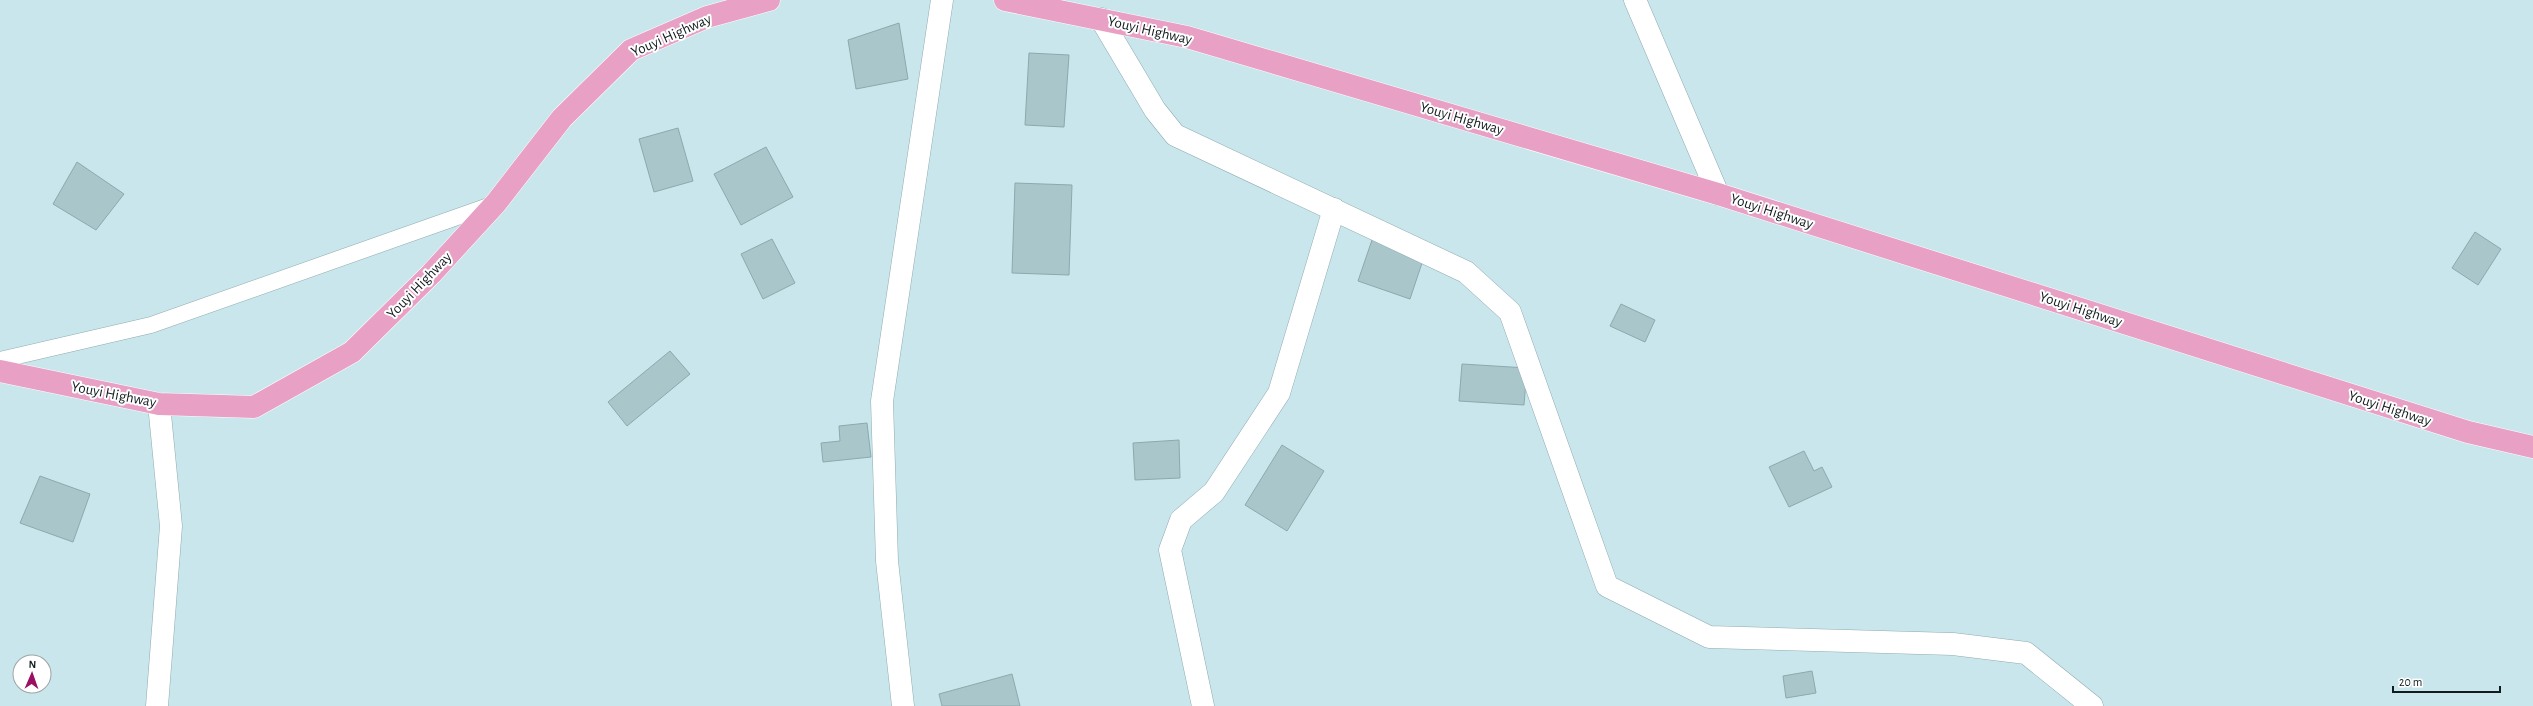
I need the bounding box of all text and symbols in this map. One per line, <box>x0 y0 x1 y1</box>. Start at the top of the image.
street label: Youyi Highway <box>629 11 714 60</box>
street label: Youyi Highway <box>1106 14 1194 48</box>
street label: Youyi Highway <box>1418 99 1506 138</box>
street label: Youyi Highway <box>1729 191 1816 232</box>
street label: Youyi Highway <box>384 249 455 321</box>
street label: Youyi Highway <box>2038 289 2125 330</box>
street label: Youyi Highway <box>70 379 158 410</box>
street label: Youyi Highway <box>2347 388 2434 429</box>
north arrow <box>12 654 52 694</box>
text: N <box>28 659 36 670</box>
scale bar <box>2393 668 2500 694</box>
text: 20 m <box>2399 676 2422 688</box>

